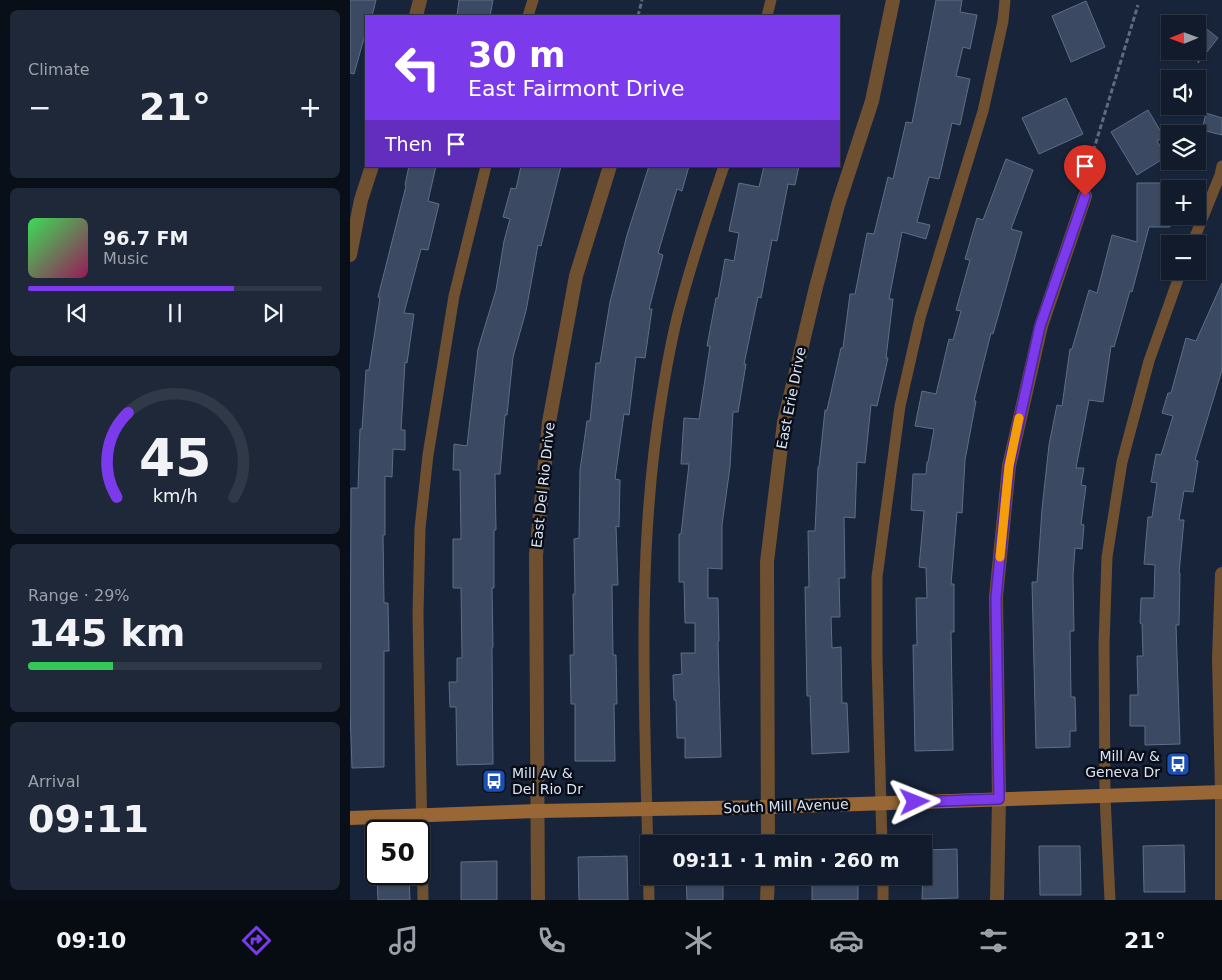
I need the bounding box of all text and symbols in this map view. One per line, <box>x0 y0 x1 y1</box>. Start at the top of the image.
north arrow <box>1161 15 1206 60</box>
map controls <box>1161 15 1206 280</box>
icon: left <box>385 35 450 100</box>
text: 30 m <box>468 35 565 75</box>
text: Climate <box>28 60 90 79</box>
button: sound <box>1161 70 1206 115</box>
text: East Fairmont Drive <box>468 76 684 101</box>
text: 21° <box>139 85 211 129</box>
text: − <box>28 91 51 124</box>
text: + <box>299 91 322 124</box>
button: layers <box>1161 125 1206 170</box>
icon: arrive <box>442 130 470 158</box>
text: Then <box>385 133 432 155</box>
pin <box>1064 145 1106 196</box>
icon: arrive <box>1071 152 1099 180</box>
button: + <box>1161 180 1206 225</box>
text: 96.7 FM <box>103 227 188 249</box>
button: − <box>1161 235 1206 280</box>
text: Music <box>103 249 149 268</box>
icon: previous <box>63 299 91 327</box>
icon: pause <box>161 299 189 327</box>
icon: next <box>259 299 287 327</box>
street label: East Erie Drive <box>773 346 809 450</box>
street label: East Del Rio Drive <box>528 421 558 549</box>
text: 45 <box>139 428 211 488</box>
text: km/h <box>152 485 198 506</box>
text: Range · 29% <box>28 586 130 605</box>
text: 145 km <box>28 611 185 655</box>
place label: Mill Av & Geneva Dr <box>1085 748 1160 780</box>
bus stop icon: Mill Av & Geneva Dr <box>1165 751 1191 777</box>
place label: Mill Av & Del Rio Dr <box>512 765 583 797</box>
bus stop icon: Mill Av & Del Rio Dr <box>481 768 507 794</box>
text: Arrival <box>28 772 80 791</box>
position arrow <box>888 775 940 827</box>
street label: South Mill Avenue <box>723 796 849 816</box>
text: 09:11 <box>28 797 149 841</box>
speed limit sign: 50 <box>365 820 430 885</box>
text: 09:11 · 1 min · 260 m <box>672 849 900 871</box>
icon: directions <box>239 923 274 958</box>
icon: music <box>386 923 421 958</box>
icon: phone <box>534 923 569 958</box>
icon: climate <box>681 923 716 958</box>
icon: car <box>829 923 864 958</box>
icon: filters <box>976 923 1011 958</box>
text: 09:10 <box>56 928 126 953</box>
text: 21° <box>1124 928 1166 953</box>

